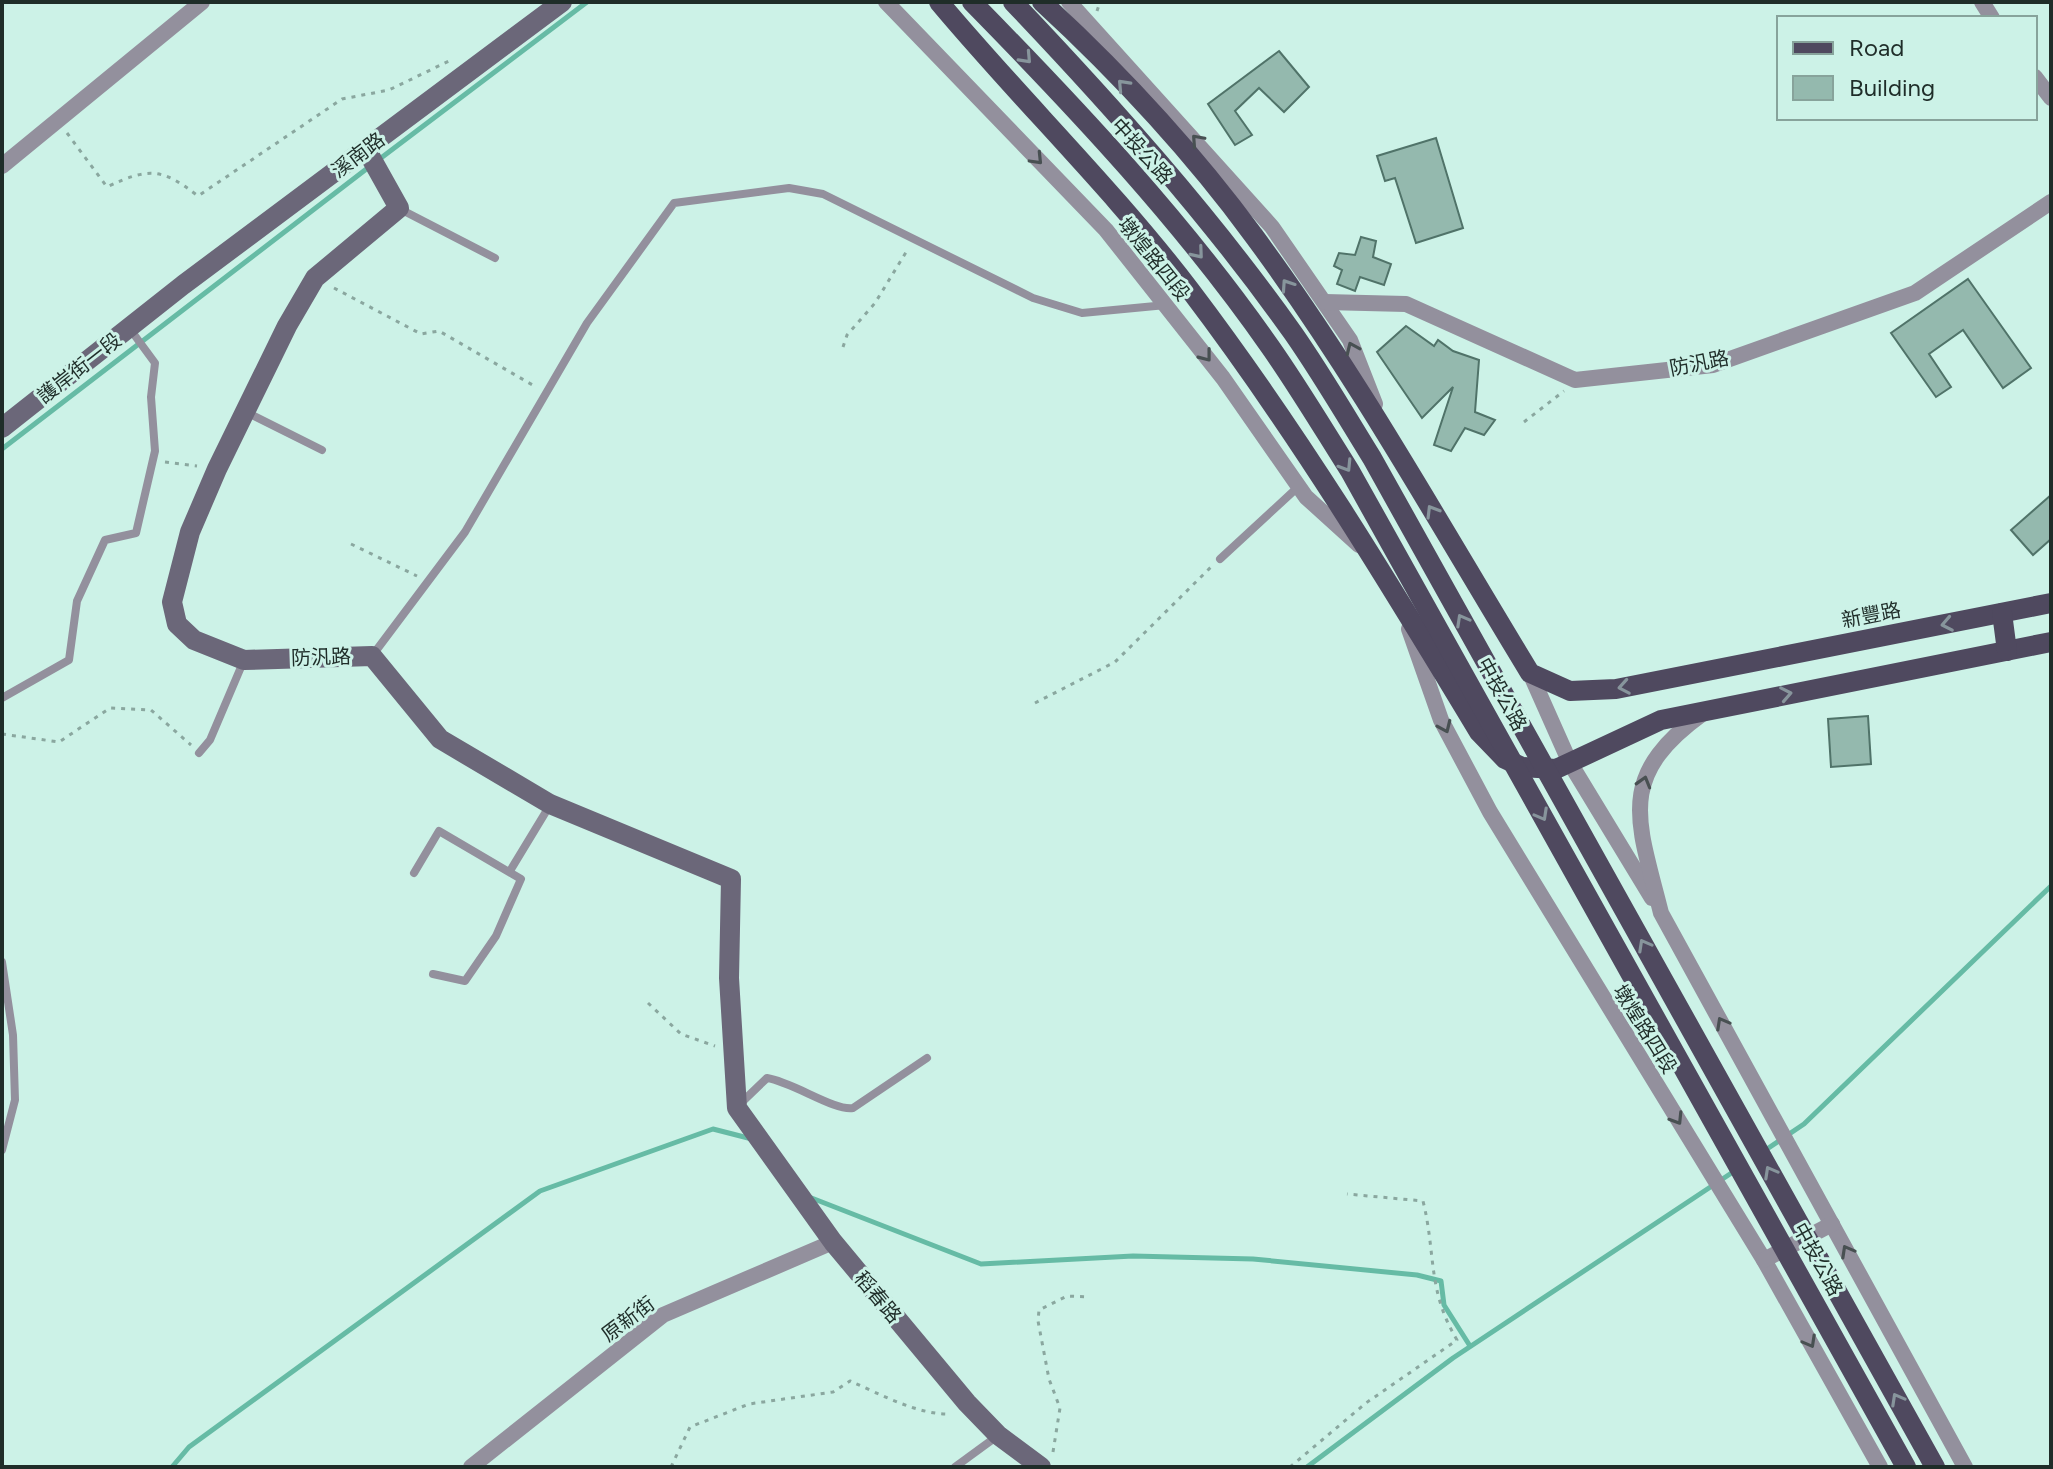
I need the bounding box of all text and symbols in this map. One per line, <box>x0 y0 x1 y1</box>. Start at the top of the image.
legend <box>1777 16 2037 120</box>
text: Road <box>1849 33 1904 62</box>
one-way arrow <box>1017 49 1032 63</box>
text: Building <box>1849 73 1935 102</box>
one-way arrow <box>1118 79 1132 94</box>
street label: 中投公路 <box>1106 113 1178 189</box>
street label: 溪南路 <box>327 127 389 183</box>
one-way arrow <box>1193 135 1207 150</box>
one-way arrow <box>1028 150 1043 164</box>
street label: 墩煌路四段 <box>1113 213 1195 305</box>
one-way arrow <box>1188 244 1203 258</box>
one-way arrow <box>1282 280 1297 294</box>
street label: 護岸街一段 <box>32 328 126 408</box>
one-way arrow <box>1346 342 1362 356</box>
street label: 防汎路 <box>1667 345 1731 381</box>
one-way arrow <box>1197 347 1211 362</box>
one-way arrow <box>1337 457 1352 472</box>
one-way arrow <box>1426 506 1441 520</box>
street label: 新豐路 <box>1839 597 1903 633</box>
one-way arrow <box>1456 614 1472 629</box>
one-way arrow <box>1941 615 1954 632</box>
street label: 防汎路 <box>291 644 351 670</box>
street label: 中投公路 <box>1472 653 1532 735</box>
one-way arrow <box>1618 678 1631 695</box>
one-way arrow <box>1780 686 1793 703</box>
one-way arrow <box>1435 718 1451 733</box>
one-way arrow <box>1635 776 1652 790</box>
one-way arrow <box>1532 806 1548 821</box>
one-way arrow <box>1638 939 1653 953</box>
street label: 墩煌路四段 <box>1608 980 1682 1078</box>
one-way arrow <box>1716 1018 1732 1032</box>
one-way arrow <box>1667 1110 1683 1125</box>
one-way arrow <box>1765 1166 1780 1180</box>
street label: 中投公路 <box>1788 1218 1848 1300</box>
one-way arrow <box>1841 1246 1857 1260</box>
street label: 稻春路 <box>850 1266 906 1328</box>
street label: 原新街 <box>597 1291 659 1347</box>
one-way arrow <box>1800 1333 1816 1348</box>
one-way arrow <box>1891 1393 1907 1408</box>

